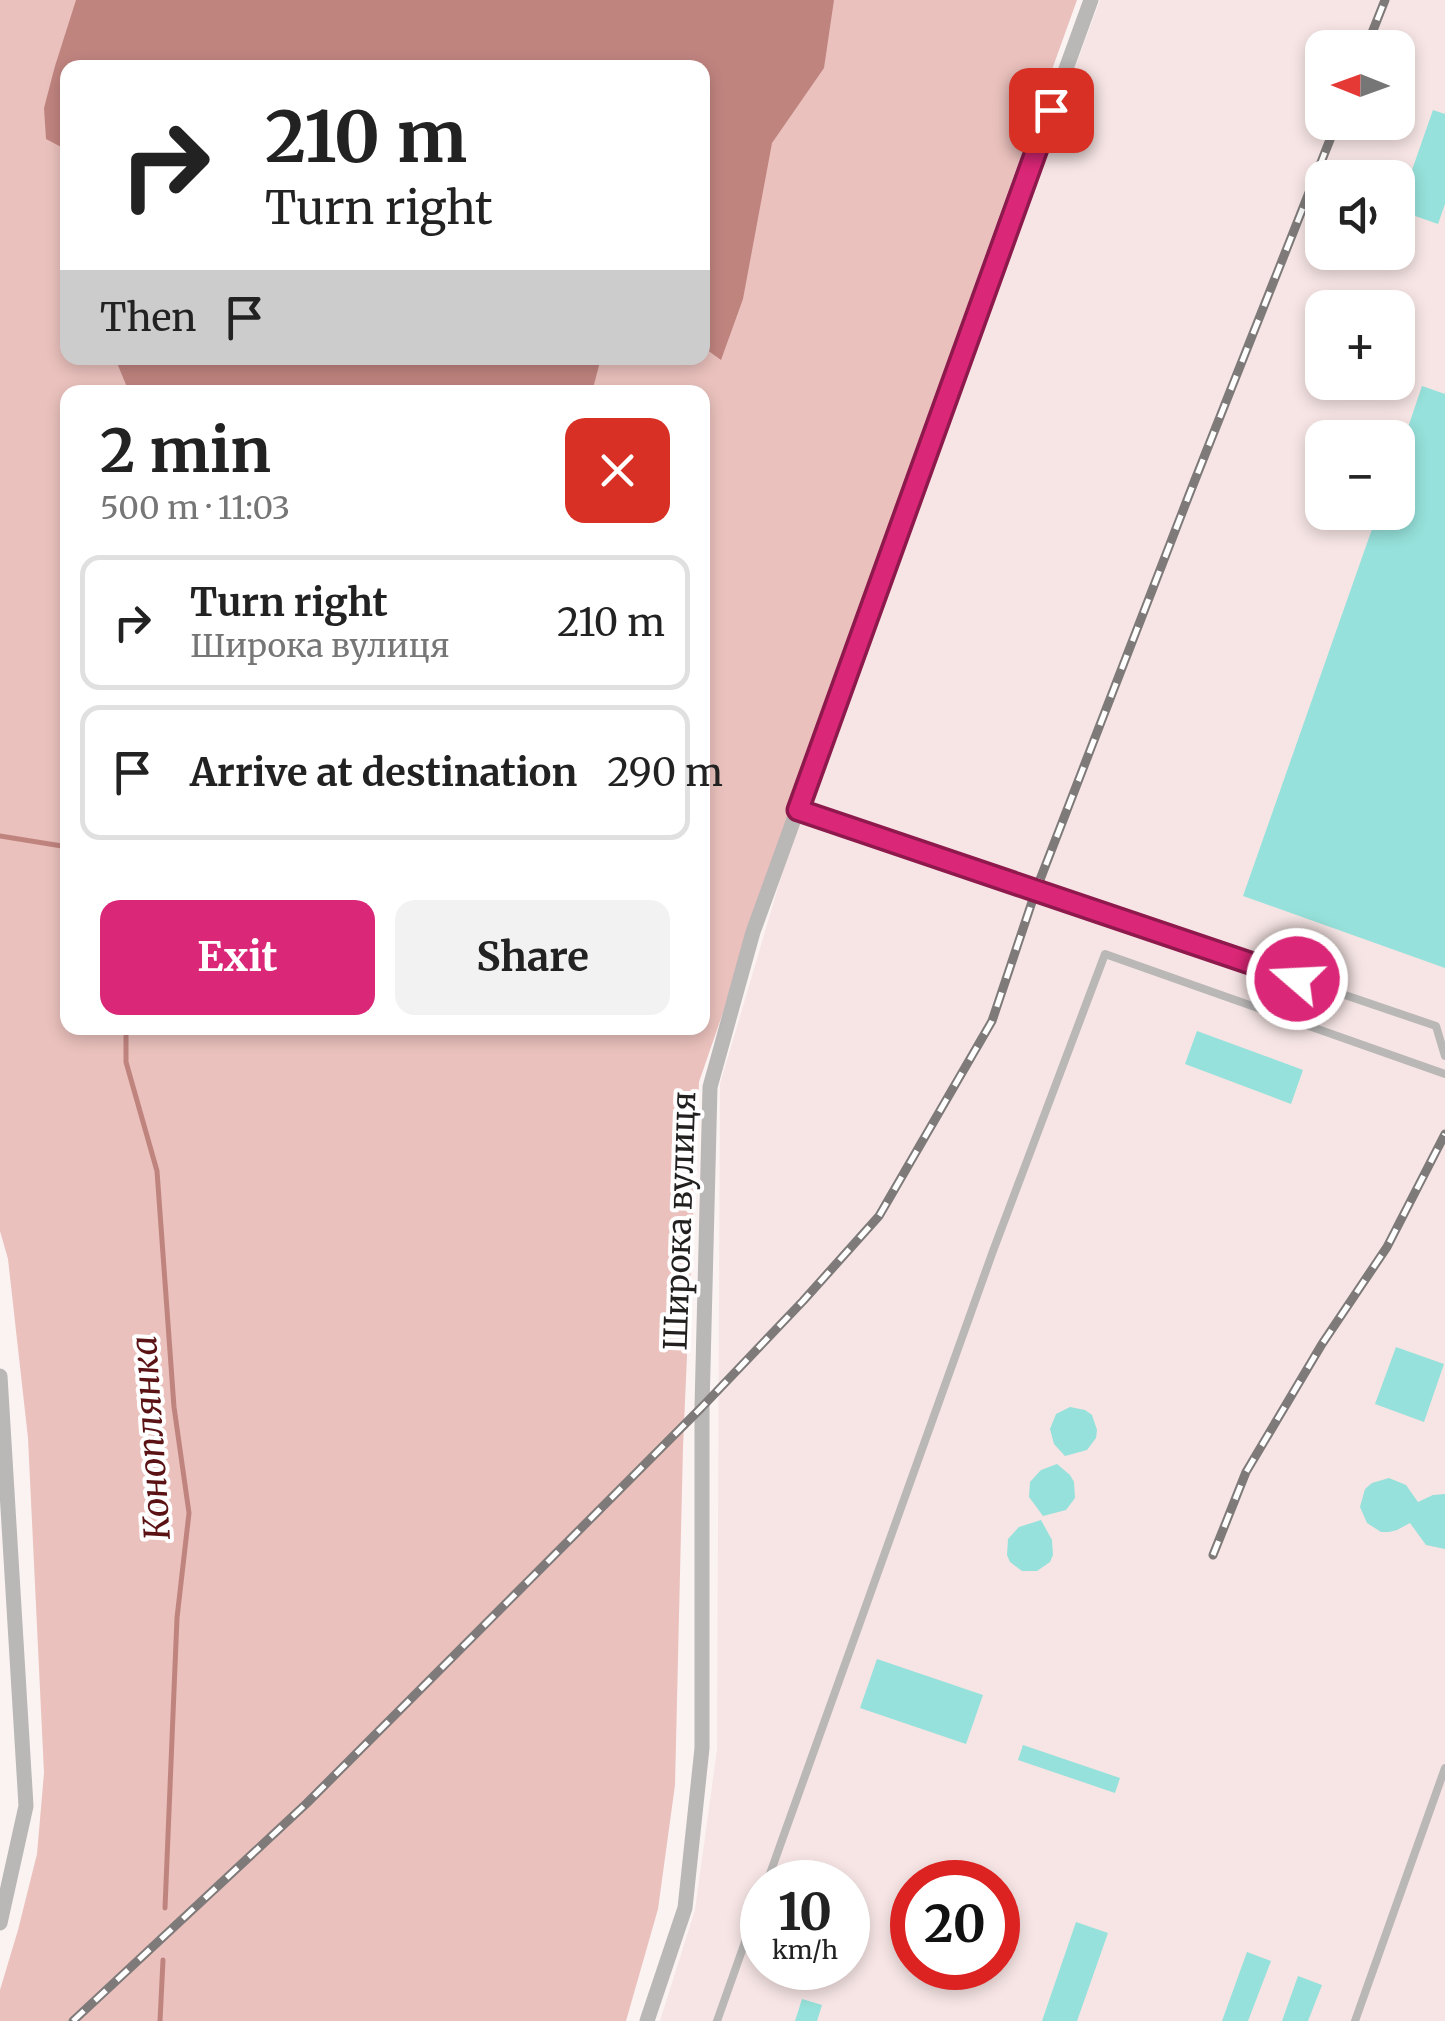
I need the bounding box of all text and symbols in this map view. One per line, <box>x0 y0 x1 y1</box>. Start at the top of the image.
north arrow <box>1305 30 1415 140</box>
map controls <box>1305 30 1415 530</box>
pin <box>1009 68 1094 153</box>
icon: arrive <box>1024 83 1079 138</box>
text: 210 m <box>265 93 467 181</box>
icon: right <box>100 100 230 230</box>
button: sound <box>1305 160 1415 270</box>
text: Turn right <box>265 180 493 236</box>
icon: arrive <box>217 290 272 345</box>
button: + <box>1305 290 1415 400</box>
text: Then <box>100 294 197 341</box>
text: 2 min <box>100 413 271 488</box>
button: close <box>565 418 670 523</box>
button: − <box>1305 420 1415 530</box>
text: 500 m · 11:03 <box>100 488 290 528</box>
text: Turn right <box>190 579 388 626</box>
icon: right <box>105 595 160 650</box>
text: 210 m <box>557 599 665 646</box>
text: Широка вулиця <box>190 626 449 666</box>
icon: arrive <box>105 745 160 800</box>
text: Arrive at destination <box>190 749 577 796</box>
text: 290 m <box>607 749 723 796</box>
button: Exit <box>100 900 375 1015</box>
button: Share <box>395 900 670 1015</box>
position arrow <box>1245 927 1349 1031</box>
street label: Широка вулиця <box>655 1091 705 1351</box>
water label: Коноплянка <box>122 1334 180 1542</box>
speed limit sign: 20 <box>890 1860 1020 1990</box>
text: 10 <box>778 1881 832 1944</box>
text: km/h <box>772 1934 838 1966</box>

